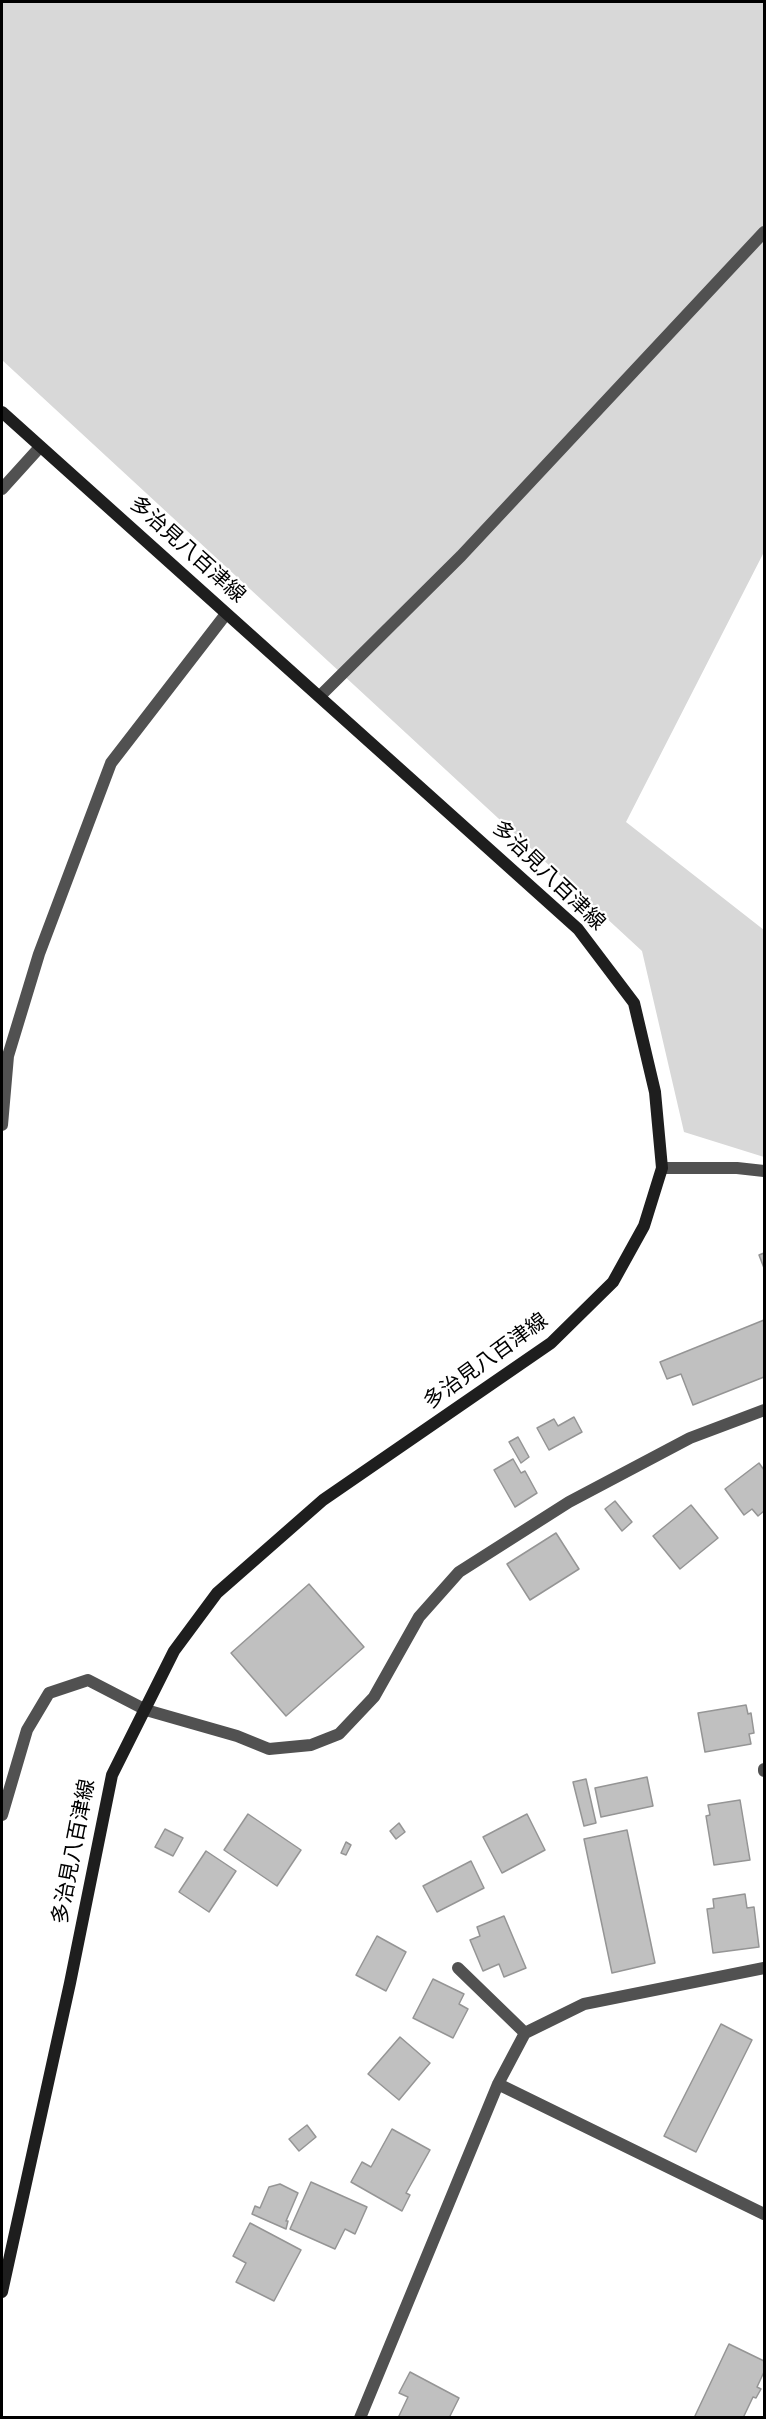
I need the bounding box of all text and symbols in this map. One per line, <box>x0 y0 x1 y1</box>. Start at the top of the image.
street label: 多治見八百津線 <box>123 492 249 610</box>
street label: 多治見八百津線 <box>485 817 609 937</box>
street label: 多治見八百津線 <box>420 1310 554 1416</box>
street label: 多治見八百津線 <box>50 1777 102 1927</box>

